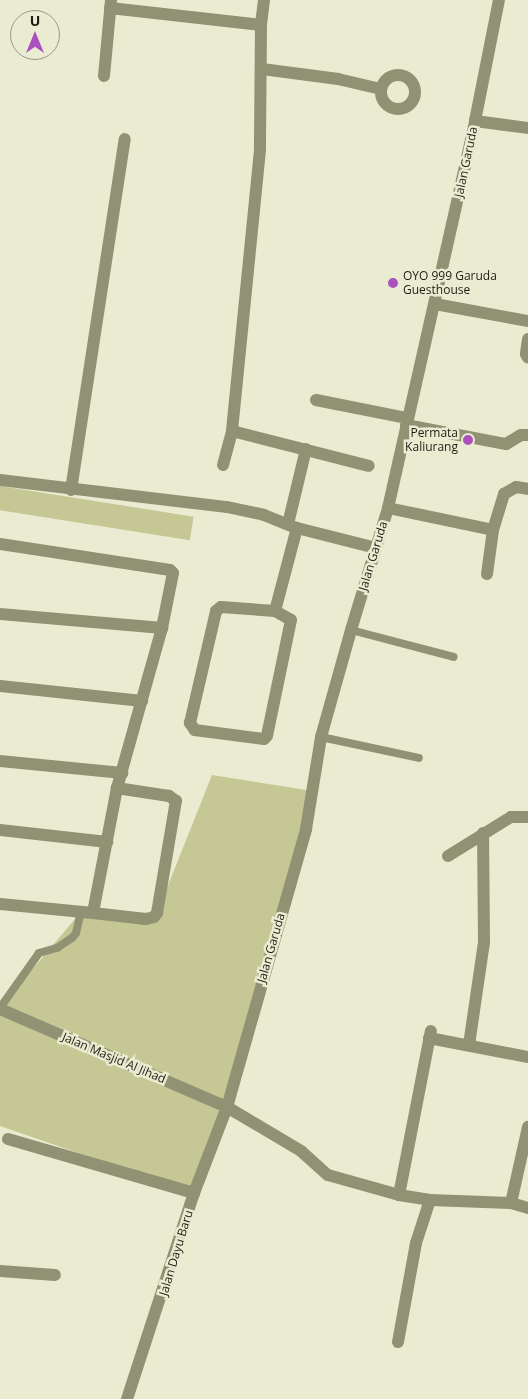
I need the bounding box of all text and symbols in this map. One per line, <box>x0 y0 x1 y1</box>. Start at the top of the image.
north arrow <box>10 10 60 60</box>
text: U <box>30 11 40 30</box>
street label: Jalan Garuda <box>452 125 480 199</box>
place label: OYO 999 Garuda Guesthouse <box>403 269 497 297</box>
marker: OYO 999 Garuda Guesthouse <box>387 277 399 289</box>
place label: Permata Kaliurang <box>405 426 458 454</box>
marker: Permata Kaliurang <box>462 434 474 446</box>
street label: Jalan Garuda <box>356 520 390 592</box>
street label: Jalan Garuda <box>254 912 288 984</box>
street label: Jalan Masjid Al Jihad <box>60 1030 168 1086</box>
street label: Jalan Dayu Baru <box>156 1209 196 1297</box>

